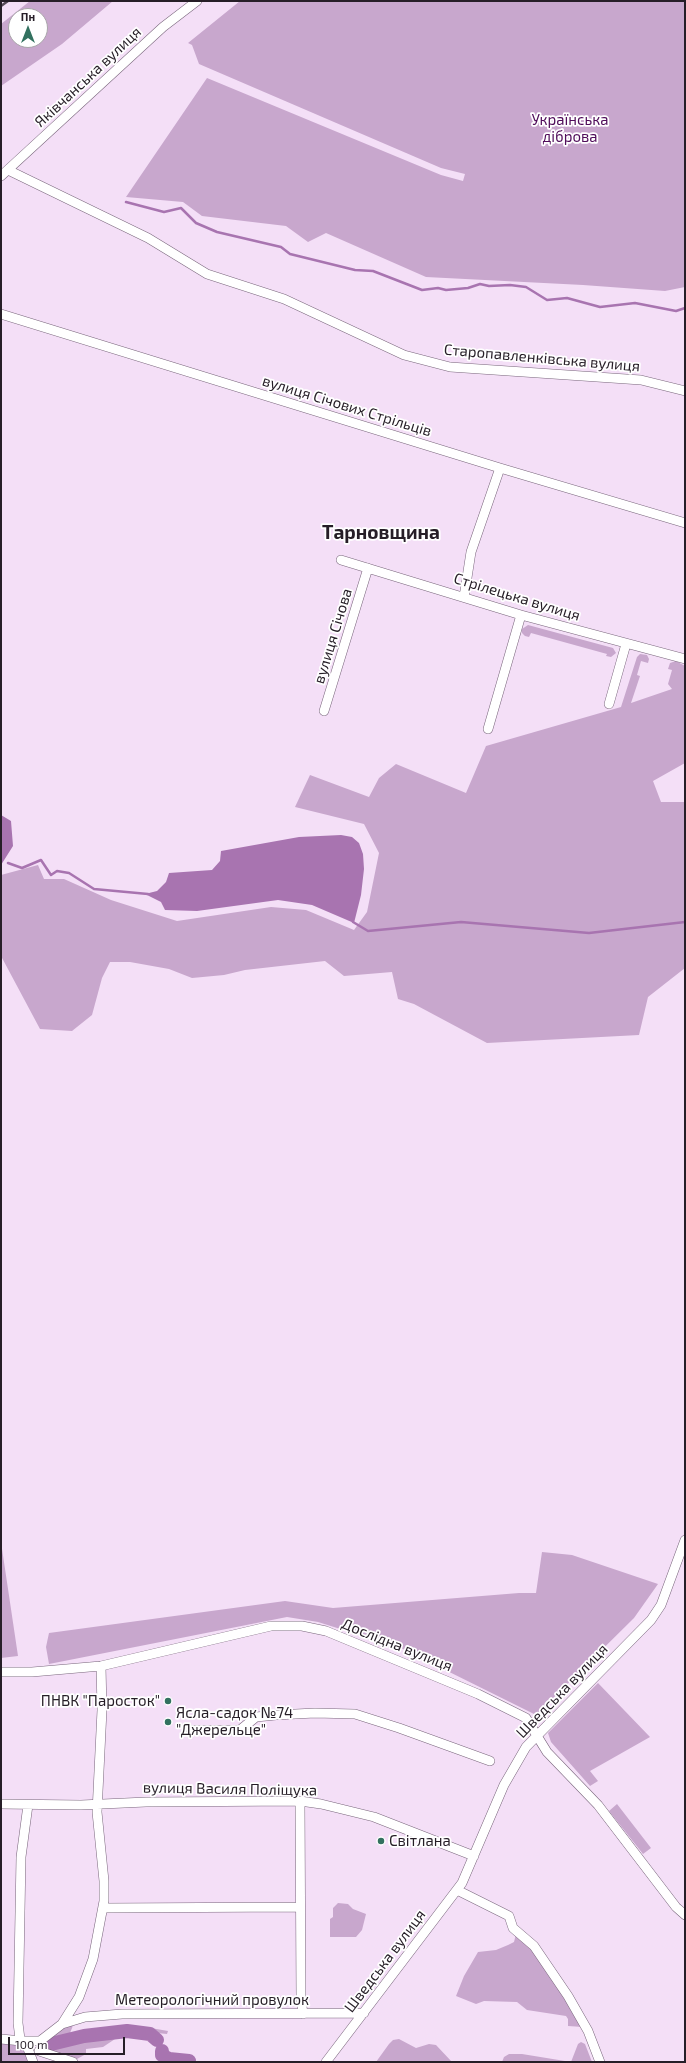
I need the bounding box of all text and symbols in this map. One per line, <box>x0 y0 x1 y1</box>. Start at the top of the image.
north arrow <box>8 8 48 48</box>
text: Пн <box>21 10 35 23</box>
street label: Яківчанська вулиця <box>31 23 145 131</box>
park label: Українська діброва <box>531 111 609 146</box>
street label: Старопавленківська вулиця <box>443 340 641 376</box>
street label: вулиця Січових Стрільців <box>260 372 434 440</box>
district label: Тарновщина <box>322 522 440 544</box>
street label: Стрілецька вулиця <box>452 569 582 625</box>
street label: вулиця Січова <box>310 586 356 686</box>
street label: Дослідна вулиця <box>339 1615 455 1675</box>
street label: Шведська вулиця <box>513 1640 611 1742</box>
place label: ПНВК "Паросток" <box>41 1692 160 1710</box>
marker: ПНВК "Паросток" <box>163 1696 173 1706</box>
place label: Ясла-садок №74 "Джерельце" <box>176 1704 293 1739</box>
marker: Ясла-садок №74 "Джерельце" <box>163 1717 173 1727</box>
street label: вулиця Василя Поліщука <box>143 1778 317 1800</box>
place label: Світлана <box>389 1832 451 1850</box>
marker: Світлана <box>376 1836 386 1846</box>
street label: Шведська вулиця <box>341 1906 429 2016</box>
street label: Метеорологічний провулок <box>115 1991 309 2009</box>
scale bar <box>10 2029 127 2055</box>
text: 100 m <box>15 2037 47 2051</box>

